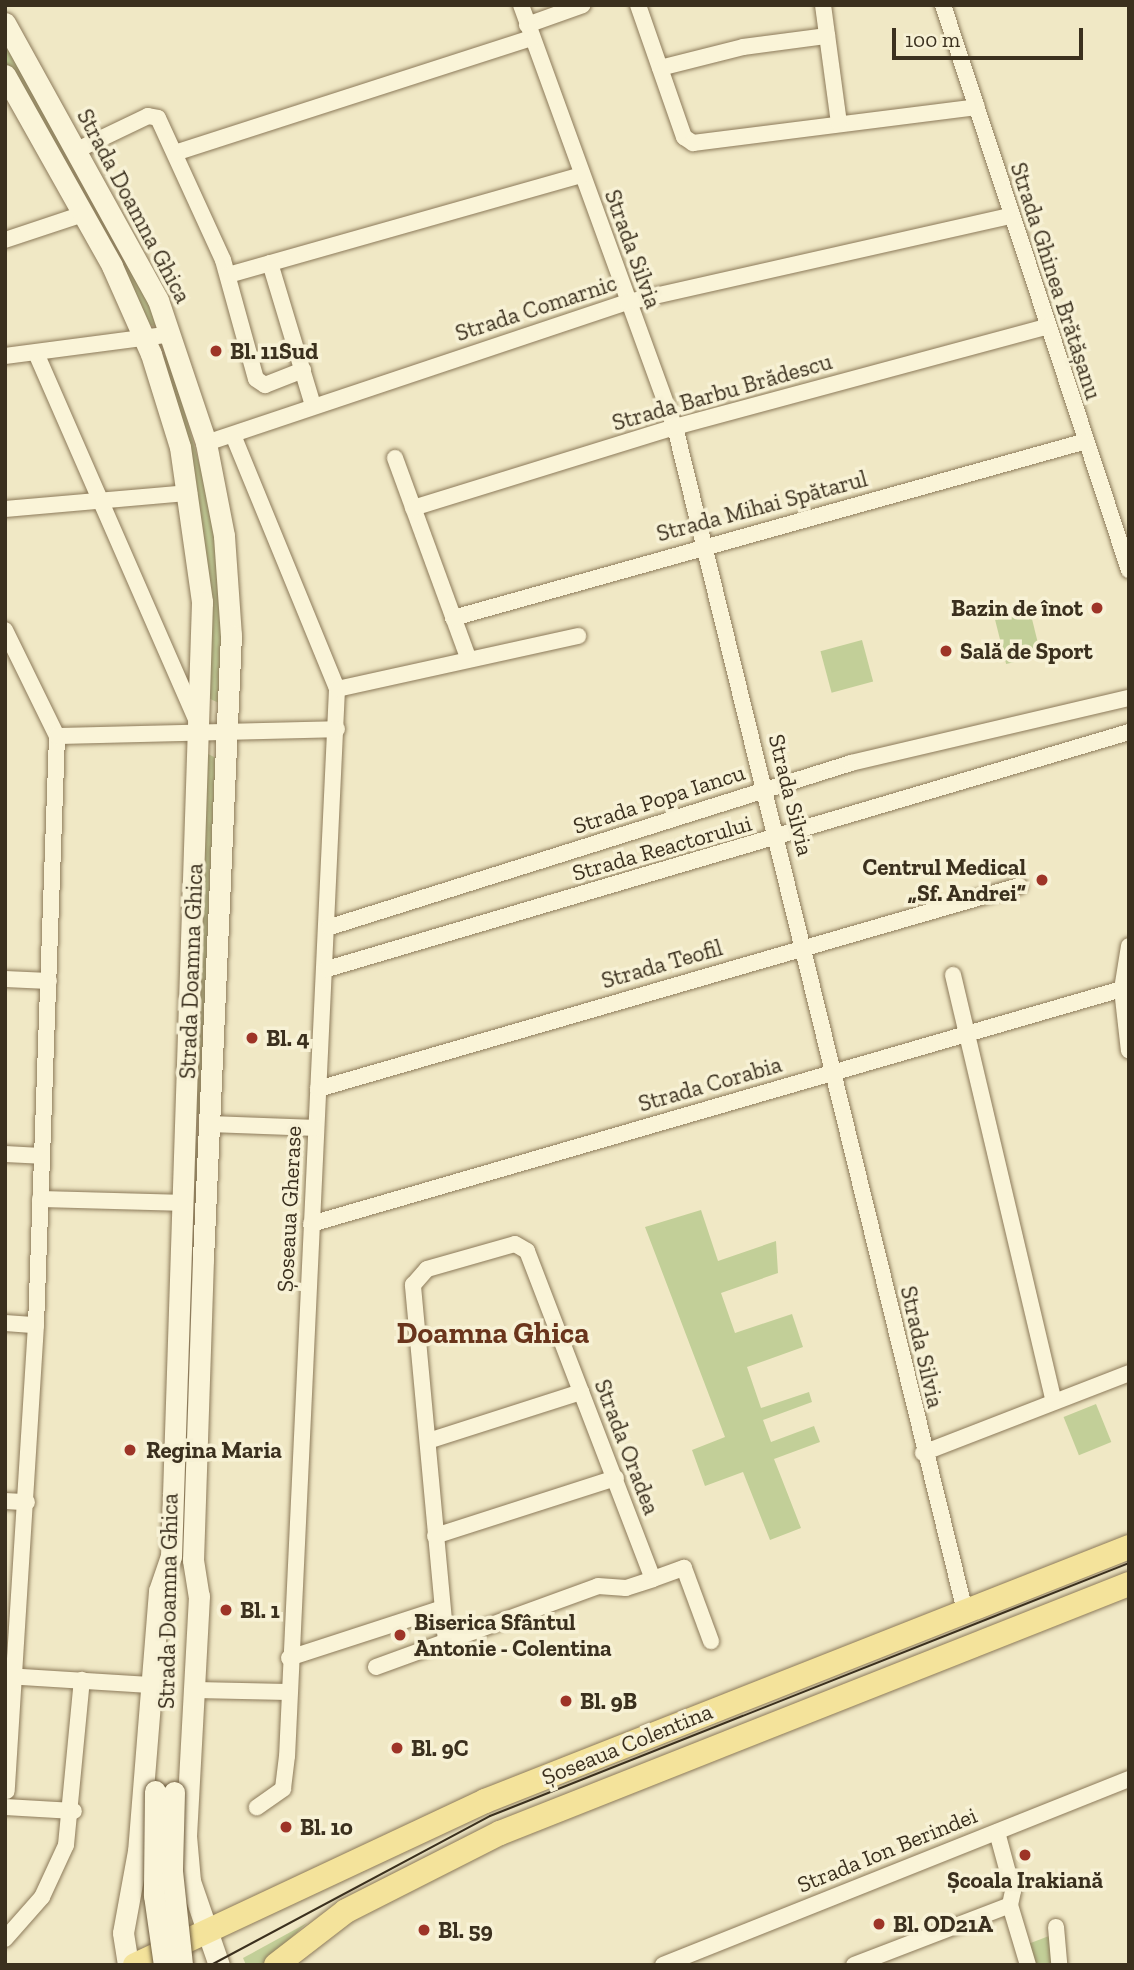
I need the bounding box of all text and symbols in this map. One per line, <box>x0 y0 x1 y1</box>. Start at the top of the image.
scale bar <box>896 14 1087 58</box>
text: 100 m <box>905 27 960 52</box>
street label: Strada Doamna Ghica <box>71 104 197 308</box>
street label: Strada Ghinea Brătășanu <box>1005 159 1107 403</box>
street label: Strada Silvia <box>599 186 667 312</box>
street label: Strada Comarnic <box>452 269 620 347</box>
place label: Bl. 11Sud <box>230 337 318 365</box>
marker: Bl. 11Sud <box>208 343 224 359</box>
street label: Strada Barbu Brădescu <box>609 347 835 437</box>
street label: Strada Mihai Spătarul <box>654 465 870 547</box>
place label: Bazin de înot <box>951 594 1083 622</box>
marker: Bazin de înot <box>1089 600 1105 616</box>
place label: Sală de Sport <box>960 637 1093 665</box>
marker: Sală de Sport <box>938 643 954 659</box>
street label: Strada Silvia <box>763 731 819 859</box>
street label: Strada Popa Iancu <box>570 758 748 840</box>
street label: Strada Reactorului <box>569 809 755 887</box>
place label: Centrul Medical „Sf. Andrei” <box>862 853 1026 907</box>
street label: Strada Doamna Ghica <box>173 863 209 1079</box>
marker: Centrul Medical „Sf. Andrei” <box>1032 870 1052 890</box>
street label: Strada Teofil <box>598 933 726 995</box>
place label: Bl. 4 <box>266 1024 310 1052</box>
marker: Bl. 4 <box>244 1030 260 1046</box>
street label: Strada Corabia <box>635 1050 785 1118</box>
street label: Șoseaua Gherase <box>271 1125 307 1293</box>
street label: Strada Silvia <box>895 1283 949 1411</box>
district label: Doamna Ghica <box>397 1315 589 1351</box>
street label: Strada Oradea <box>589 1375 665 1519</box>
place label: Regina Maria <box>146 1436 282 1464</box>
marker: Regina Maria <box>120 1440 140 1460</box>
street label: Strada Doamna Ghica <box>152 1493 184 1709</box>
place label: Bl. 1 <box>240 1596 280 1624</box>
marker: Bl. 1 <box>218 1602 234 1618</box>
place label: Biserica Sfântul Antonie - Colentina <box>414 1608 612 1662</box>
marker: Biserica Sfântul Antonie - Colentina <box>392 1627 408 1643</box>
place label: Bl. 9B <box>580 1687 637 1715</box>
marker: Bl. 9B <box>558 1693 574 1709</box>
street label: Șoseaua Colentina <box>538 1697 716 1791</box>
place label: Bl. 9C <box>411 1734 469 1762</box>
marker: Bl. 9C <box>389 1740 405 1756</box>
street label: Strada Ion Berindei <box>793 1801 981 1899</box>
place label: Bl. 10 <box>300 1813 353 1841</box>
marker: Bl. 10 <box>278 1819 294 1835</box>
marker: Școala Irakiană <box>1017 1847 1033 1863</box>
place label: Școala Irakiană <box>947 1866 1103 1894</box>
place label: Bl. OD21A <box>893 1910 993 1938</box>
place label: Bl. 59 <box>438 1916 493 1944</box>
marker: Bl. OD21A <box>871 1916 887 1932</box>
marker: Bl. 59 <box>416 1922 432 1938</box>

